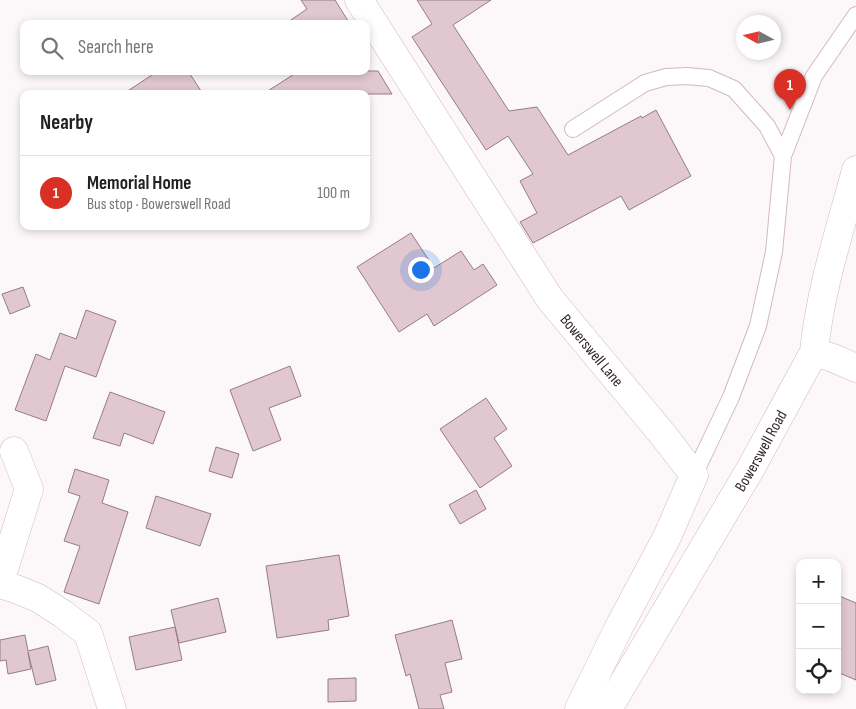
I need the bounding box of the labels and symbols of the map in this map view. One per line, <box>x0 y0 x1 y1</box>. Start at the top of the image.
north arrow <box>736 15 781 60</box>
pin: 1 <box>774 69 806 110</box>
your location <box>408 257 434 283</box>
street label: Bowerswell Lane <box>556 311 627 391</box>
street label: Bowerswell Road <box>731 407 792 495</box>

